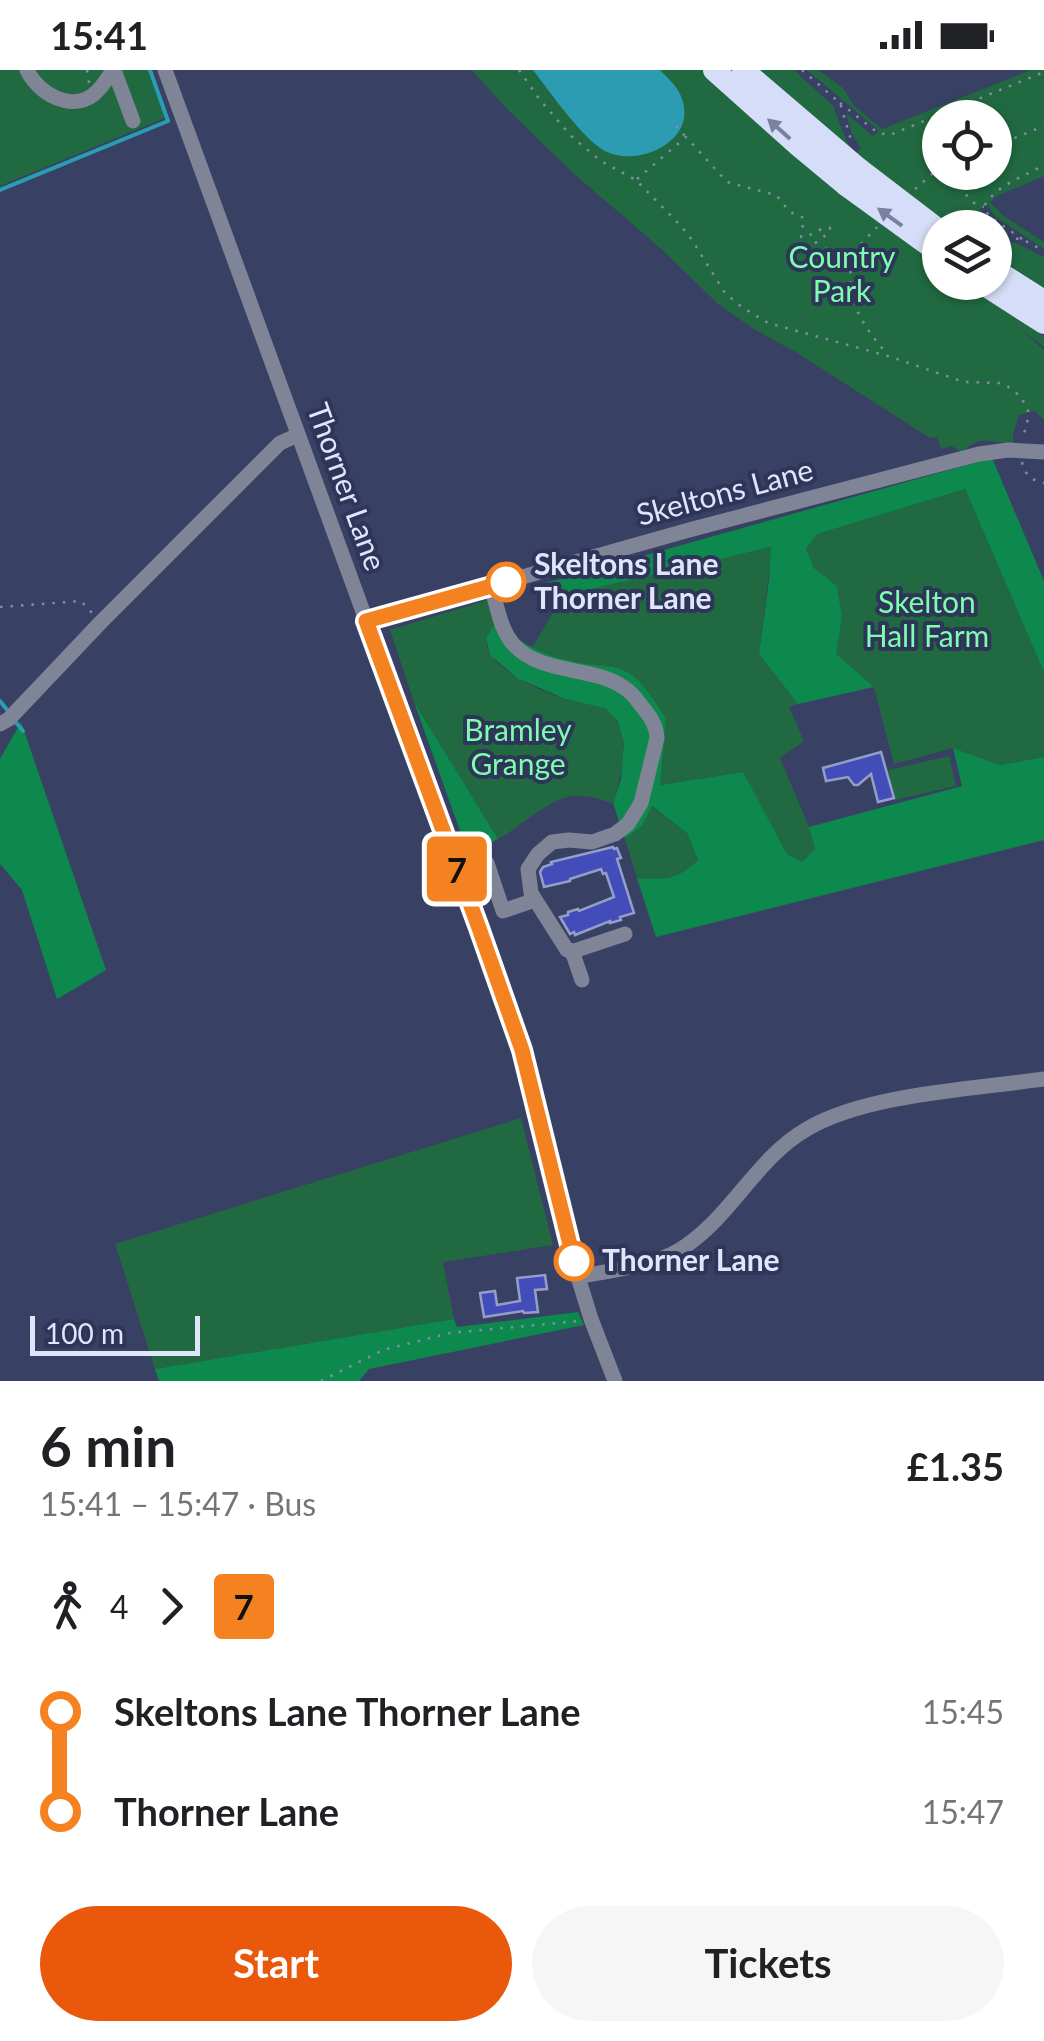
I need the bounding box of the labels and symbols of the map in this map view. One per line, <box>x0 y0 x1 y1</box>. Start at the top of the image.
one-way arrow <box>767 118 791 141</box>
one-way arrow <box>877 208 903 228</box>
park label: Country Park <box>788 238 896 308</box>
street label: Thorner Lane <box>301 398 395 575</box>
street label: Skeltons Lane <box>632 450 817 532</box>
place label: Skeltons Lane Thorner Lane <box>534 545 718 615</box>
marker: Skeltons Lane Thorner Lane <box>487 563 525 601</box>
park label: Skelton Hall Farm <box>865 583 989 653</box>
park label: Bramley Grange <box>464 711 572 781</box>
line badge: 7 <box>424 836 490 902</box>
place label: Thorner Lane <box>602 1241 780 1277</box>
marker: Thorner Lane <box>555 1242 593 1280</box>
scale bar <box>30 1311 200 1356</box>

